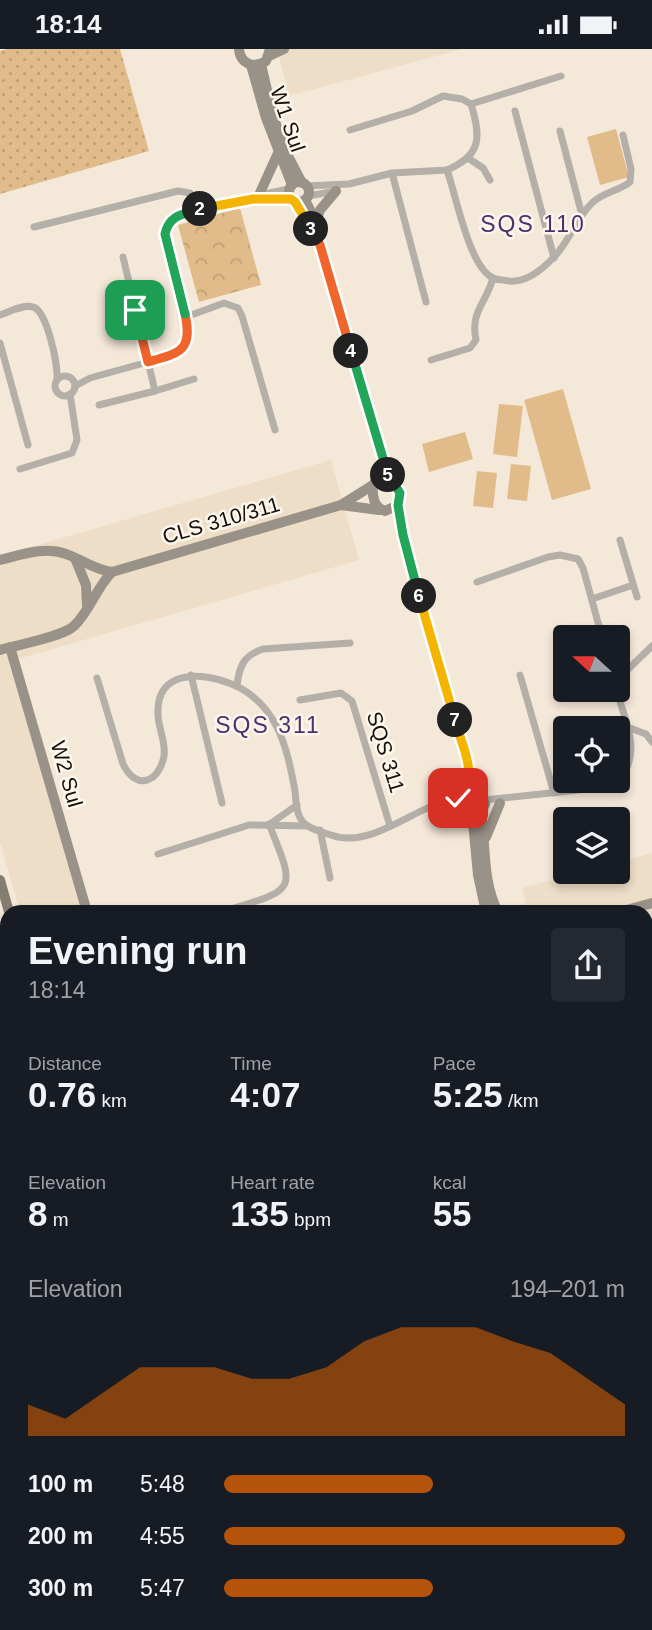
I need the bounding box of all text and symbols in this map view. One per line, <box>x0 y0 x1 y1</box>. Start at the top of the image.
text: 18:14 <box>35 9 102 39</box>
street label: W1 Sul <box>266 83 310 155</box>
pin: 2 <box>182 191 218 227</box>
text: 2 <box>194 198 205 219</box>
pin: 3 <box>294 211 328 247</box>
district label: SQS 110 <box>480 211 586 237</box>
text: 3 <box>305 218 316 239</box>
pin <box>105 280 165 340</box>
icon: arrive <box>116 291 154 329</box>
pin: 4 <box>334 333 368 369</box>
text: 4 <box>345 340 356 361</box>
pin: 5 <box>370 457 406 493</box>
text: 5 <box>382 464 393 485</box>
street label: CLS 310/311 <box>160 492 282 548</box>
pin: 6 <box>402 579 436 613</box>
text: 6 <box>413 585 424 606</box>
north arrow <box>553 625 630 702</box>
map controls <box>553 625 630 884</box>
pin: 7 <box>438 703 472 737</box>
street label: SQS 311 <box>363 709 409 795</box>
text: 7 <box>449 709 460 730</box>
district label: SQS 311 <box>215 712 321 738</box>
button: locate <box>553 716 630 793</box>
street label: W2 Sul <box>47 738 87 810</box>
pin <box>428 768 488 828</box>
icon: check <box>439 779 477 817</box>
button: layers <box>553 807 630 884</box>
button: share <box>551 928 625 1002</box>
text: Evening run <box>28 930 248 972</box>
text: 18:14 <box>28 977 86 1003</box>
text: Distance <box>28 1053 102 1074</box>
text: Time <box>230 1053 272 1074</box>
text: Pace <box>433 1053 476 1074</box>
text: 0.76 <box>28 1075 96 1114</box>
text: 4:07 <box>230 1075 300 1114</box>
text: 5:25 <box>433 1075 503 1114</box>
text: km <box>96 1090 127 1111</box>
text: /km <box>503 1090 539 1111</box>
text: Elevation <box>28 1172 106 1193</box>
text: Heart rate <box>230 1172 315 1193</box>
text: kcal <box>433 1172 466 1193</box>
text: 8 <box>28 1194 47 1233</box>
text: 135 <box>230 1194 289 1233</box>
text: 55 <box>433 1194 472 1233</box>
text: m <box>47 1209 69 1230</box>
text: bpm <box>289 1209 331 1230</box>
text: Elevation <box>28 1276 123 1302</box>
text: 194–201 m <box>510 1276 625 1302</box>
text: 100 m <box>28 1471 93 1497</box>
text: 5:48 <box>140 1471 185 1497</box>
text: 200 m <box>28 1523 93 1549</box>
text: 4:55 <box>140 1523 185 1549</box>
text: 300 m <box>28 1575 93 1601</box>
text: 5:47 <box>140 1575 185 1601</box>

